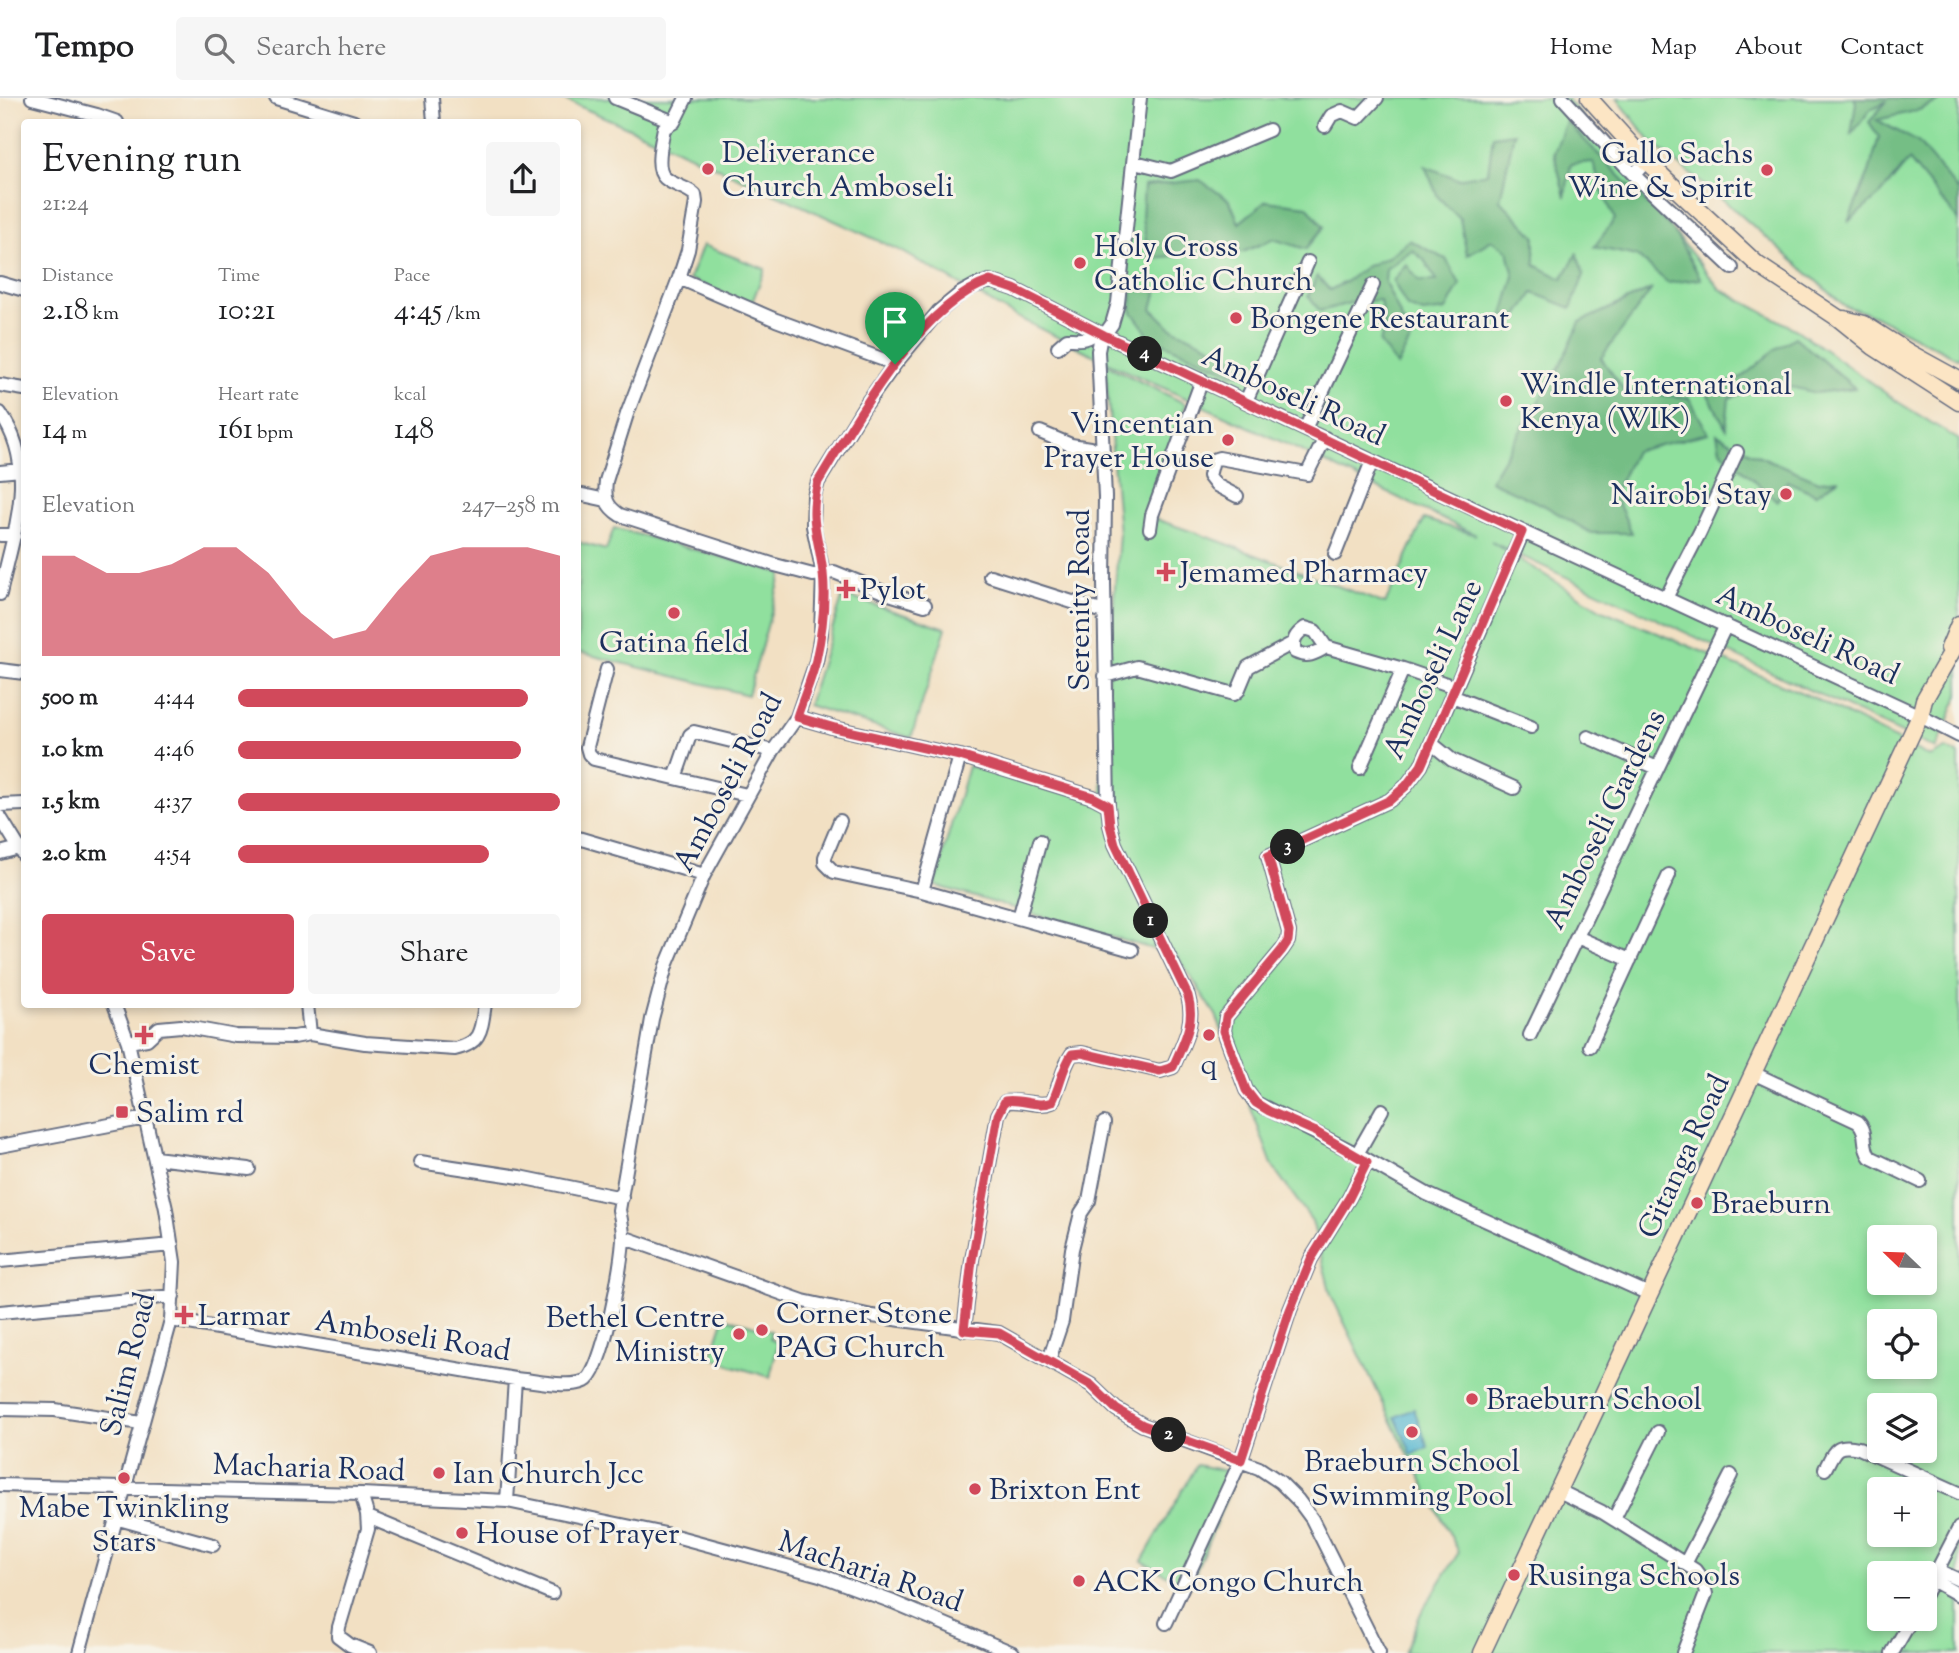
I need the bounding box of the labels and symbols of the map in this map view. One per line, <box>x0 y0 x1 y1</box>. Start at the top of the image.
place label: Deliverance Church Amboseli <box>722 133 954 210</box>
place label: Gallo Sachs Wine & Spirit <box>1568 134 1753 211</box>
marker: Deliverance Church Amboseli <box>700 161 716 177</box>
marker: Gallo Sachs Wine & Spirit <box>1759 162 1775 178</box>
place label: Holy Cross Catholic Church <box>1094 227 1313 304</box>
marker: Holy Cross Catholic Church <box>1072 255 1088 271</box>
pin <box>865 292 925 364</box>
place label: Bongene Restaurant <box>1250 299 1509 342</box>
marker: Bongene Restaurant <box>1228 310 1244 326</box>
pin: 4 <box>1128 336 1162 372</box>
street label: Amboseli Road <box>1194 336 1392 459</box>
place label: Windle International Kenya (WIK) <box>1520 365 1792 442</box>
marker: Windle International Kenya (WIK) <box>1498 393 1514 409</box>
place label: Vincentian Prayer House <box>1044 404 1214 481</box>
marker: Vincentian Prayer House <box>1220 432 1236 448</box>
place label: Nairobi Stay <box>1611 475 1772 518</box>
marker: Nairobi Stay <box>1778 486 1794 502</box>
street label: Serenity Road <box>1060 509 1103 691</box>
place label: Jemamed Pharmacy <box>1178 553 1428 596</box>
marker: Jemamed Pharmacy <box>1158 564 1174 580</box>
place label: Pylot <box>860 570 926 613</box>
street label: Amboseli Lane <box>1374 573 1495 767</box>
street label: Amboseli Road <box>1708 575 1906 698</box>
marker: Pylot <box>838 581 854 597</box>
marker: Gatina field <box>666 605 682 621</box>
place label: Gatina field <box>599 623 749 666</box>
street label: Amboseli Road <box>664 686 795 881</box>
street label: Amboseli Gardens <box>1534 703 1678 937</box>
pin: 3 <box>1270 830 1306 864</box>
pin: 1 <box>1134 904 1168 938</box>
marker: Chemist <box>136 1027 152 1043</box>
marker: q <box>1201 1027 1217 1043</box>
place label: Chemist <box>89 1045 199 1088</box>
place label: q <box>1201 1045 1218 1088</box>
street label: Gitanga Road <box>1628 1068 1742 1246</box>
place label: Salim rd <box>136 1093 244 1136</box>
marker: Salim rd <box>114 1104 130 1120</box>
place label: Braeburn <box>1711 1184 1831 1227</box>
marker: Braeburn <box>1689 1195 1705 1211</box>
north arrow <box>1867 1225 1937 1295</box>
street label: Salim Road <box>91 1288 168 1441</box>
place label: Corner Stone PAG Church <box>776 1294 952 1371</box>
place label: Larmar <box>198 1296 290 1339</box>
place label: Bethel Centre Ministry <box>546 1298 725 1375</box>
street label: Amboseli Road <box>311 1301 514 1374</box>
marker: Larmar <box>176 1307 192 1323</box>
marker: Corner Stone PAG Church <box>754 1322 770 1338</box>
marker: Bethel Centre Ministry <box>731 1326 747 1342</box>
place label: Braeburn School <box>1486 1380 1702 1423</box>
marker: Braeburn School <box>1464 1391 1480 1407</box>
pin: 2 <box>1152 1418 1186 1452</box>
marker: Braeburn School Swimming Pool <box>1404 1424 1420 1440</box>
place label: Braeburn School Swimming Pool <box>1304 1442 1520 1519</box>
street label: Macharia Road <box>212 1445 406 1494</box>
place label: Ian Church Jcc <box>453 1454 644 1497</box>
marker: Ian Church Jcc <box>431 1465 447 1481</box>
marker: Mabe Twinkling Stars <box>116 1470 132 1486</box>
place label: Brixton Ent <box>989 1470 1140 1513</box>
marker: Brixton Ent <box>967 1481 983 1497</box>
place label: Mabe Twinkling Stars <box>19 1488 229 1565</box>
place label: House of Prayer <box>476 1514 680 1557</box>
street label: Macharia Road <box>772 1522 968 1625</box>
marker: House of Prayer <box>454 1525 470 1541</box>
place label: Rusinga Schools <box>1528 1556 1740 1599</box>
place label: ACK Congo Church <box>1093 1562 1364 1605</box>
marker: Rusinga Schools <box>1506 1567 1522 1583</box>
marker: ACK Congo Church <box>1071 1573 1087 1589</box>

